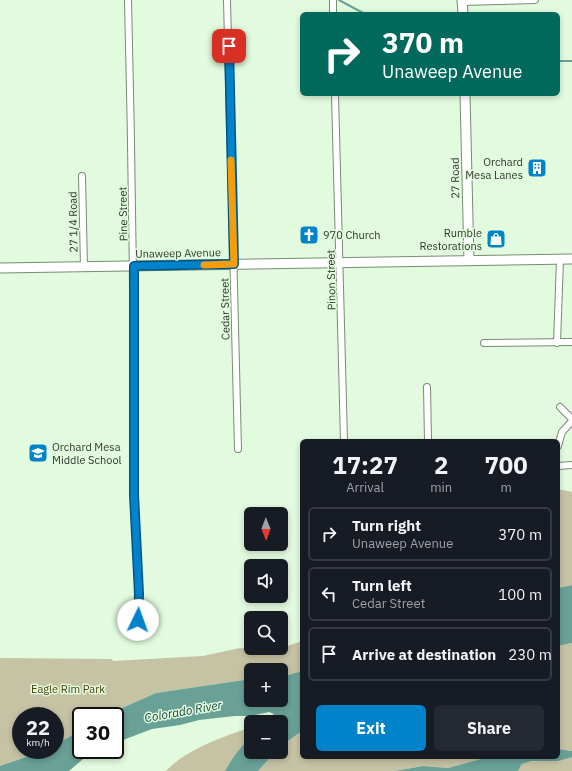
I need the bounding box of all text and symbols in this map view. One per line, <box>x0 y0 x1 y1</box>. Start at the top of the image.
text: 370 m <box>382 24 464 61</box>
icon: right <box>316 28 368 80</box>
pin <box>212 29 246 63</box>
icon: arrive <box>218 35 240 57</box>
text: Unaweep Avenue <box>382 60 522 83</box>
place label: Orchard Mesa Lanes <box>465 155 523 182</box>
street label: 27 Road <box>448 157 462 199</box>
building icon: Orchard Mesa Lanes <box>526 157 548 179</box>
street label: Pine Street <box>116 187 130 241</box>
street label: 27 1/4 Road <box>65 191 81 253</box>
church icon: 970 Church <box>298 224 320 246</box>
place label: Rumble Restorations <box>420 226 482 253</box>
place label: 970 Church <box>323 228 381 242</box>
shop icon: Rumble Restorations <box>485 228 507 250</box>
street label: Unaweep Avenue <box>135 245 221 261</box>
street label: Pinon Street <box>323 249 339 311</box>
street label: Cedar Street <box>217 278 233 340</box>
place label: Orchard Mesa Middle School <box>52 440 122 467</box>
school or university icon: Orchard Mesa Middle School <box>27 442 49 464</box>
text: 17:27 <box>332 449 398 481</box>
text: 2 <box>434 449 448 481</box>
text: 700 <box>484 449 528 481</box>
text: Arrival <box>346 479 384 496</box>
text: min <box>430 479 452 496</box>
text: m <box>500 479 512 496</box>
north arrow <box>244 507 288 551</box>
map controls <box>244 507 288 759</box>
text: Turn right <box>352 516 421 535</box>
icon: right <box>318 523 340 545</box>
text: 370 m <box>498 525 542 544</box>
text: Unaweep Avenue <box>352 535 453 552</box>
button: sound <box>244 559 288 603</box>
text: Turn left <box>352 576 412 595</box>
icon: left <box>318 583 340 605</box>
text: 100 m <box>498 585 542 604</box>
text: Cedar Street <box>352 595 425 612</box>
position arrow <box>117 599 159 641</box>
button: search <box>244 611 288 655</box>
icon: arrive <box>318 643 340 665</box>
text: Arrive at destination <box>352 645 496 664</box>
text: 230 m <box>508 645 552 664</box>
button: + <box>244 663 288 707</box>
park label: Eagle Rim Park <box>31 682 105 696</box>
water label: Colorado River <box>143 697 223 725</box>
button: Exit <box>316 705 426 751</box>
button: Share <box>434 705 544 751</box>
speed limit sign: 30 <box>72 707 124 759</box>
text: 22 <box>26 714 50 741</box>
button: − <box>244 715 288 759</box>
text: km/h <box>26 736 50 749</box>

